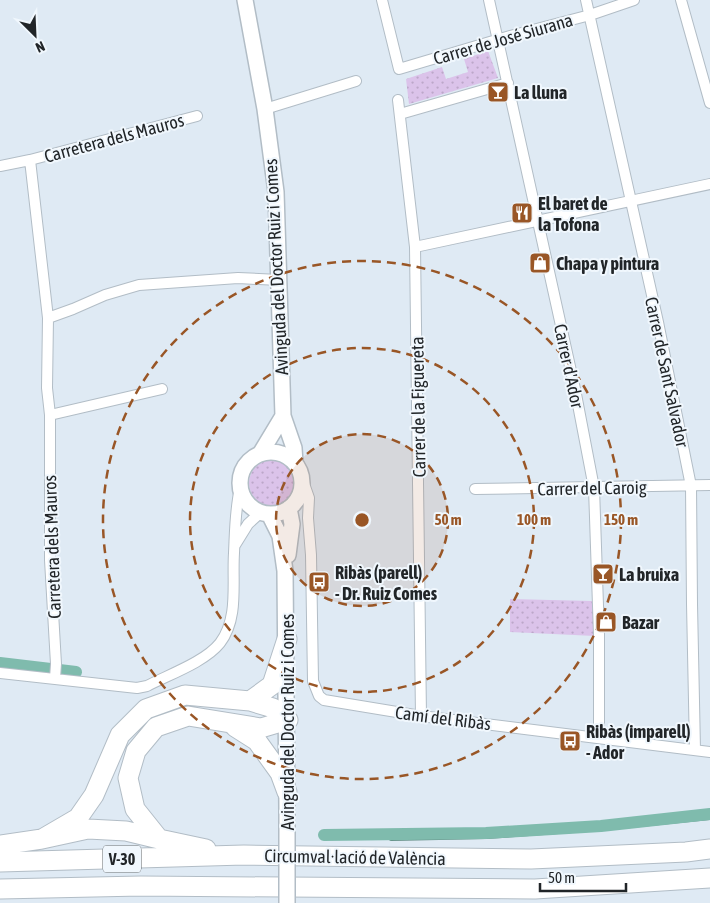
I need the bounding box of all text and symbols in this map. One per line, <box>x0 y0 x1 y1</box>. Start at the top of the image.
street label: Carrer de José Siurana <box>431 9 575 69</box>
north arrow <box>10 10 60 60</box>
text: N <box>33 38 47 56</box>
bar icon: La lluna <box>486 80 510 104</box>
place label: La lluna <box>514 82 567 103</box>
street label: Carretera dels Mauros <box>42 109 186 167</box>
street label: Avinguda del Doctor Ruiz i Comes <box>260 158 292 376</box>
place label: El baret de la Tofona <box>538 193 608 235</box>
restaurant icon: El baret de la Tofona <box>510 201 534 225</box>
shop icon: Chapa y pintura <box>528 251 552 275</box>
place label: Chapa y pintura <box>556 253 659 274</box>
street label: Carrer de Sant Salvador <box>641 295 693 450</box>
street label: Carrer d'Ador <box>550 322 588 411</box>
street label: Carrer de la Figuereta <box>406 336 430 478</box>
street label: Carretera dels Mauros <box>39 475 65 619</box>
street label: Carrer del Caroig <box>537 477 647 499</box>
centre of rings <box>353 511 371 529</box>
text: 50 m <box>435 511 462 528</box>
text: 100 m <box>517 511 551 528</box>
text: 150 m <box>604 511 638 528</box>
place label: Ribàs (parell) - Dr. Ruiz Comes <box>335 562 438 604</box>
bar icon: La bruixa <box>591 562 615 586</box>
place label: La bruixa <box>619 564 679 585</box>
bus stop icon: Ribàs (parell) - Dr. Ruiz Comes <box>307 570 331 594</box>
shop icon: Bazar <box>594 610 618 634</box>
place label: Bazar <box>622 612 660 633</box>
street label: Avinguda del Doctor Ruiz i Comes <box>277 614 298 830</box>
street label: Camí del Ribàs <box>394 702 492 734</box>
place label: Ribàs (imparell) - Ador <box>586 721 691 763</box>
bus stop icon: Ribàs (imparell) - Ador <box>558 729 582 753</box>
street label: Circumval·lació de València <box>264 845 446 869</box>
road number: V-30 <box>103 846 141 872</box>
scale bar <box>540 860 626 892</box>
text: 50 m <box>548 869 575 886</box>

